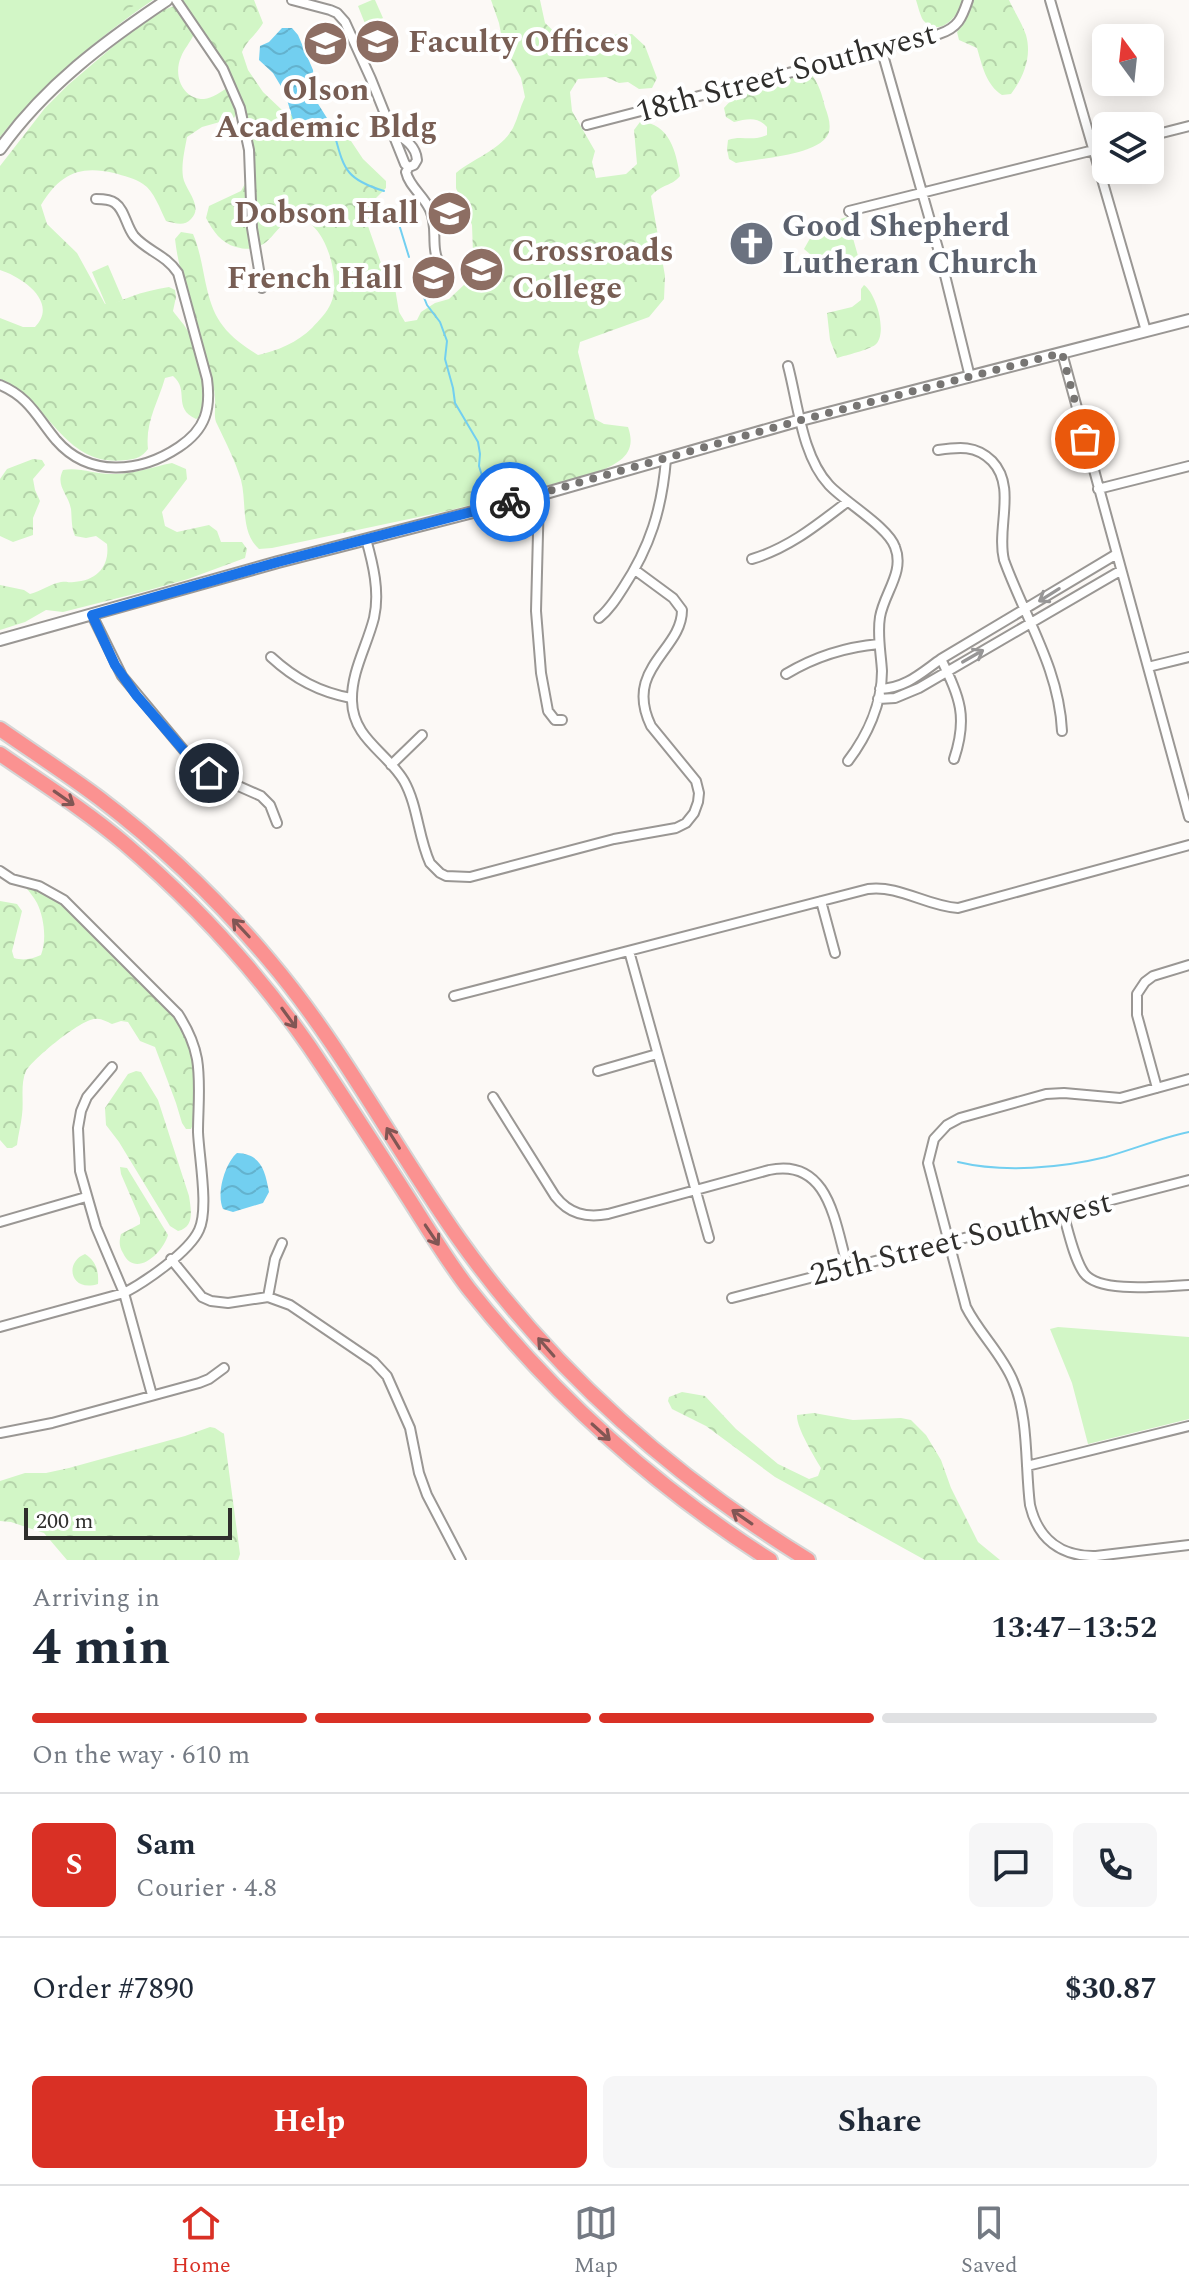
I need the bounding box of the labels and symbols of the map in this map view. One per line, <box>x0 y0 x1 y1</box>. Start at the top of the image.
street label: 18th Street Southwest <box>630 9 942 137</box>
school or university icon: Faculty Offices <box>353 18 401 66</box>
place label: Faculty Offices <box>408 18 630 67</box>
school or university icon: Olson Academic Bldg <box>302 19 350 67</box>
north arrow <box>1092 24 1164 96</box>
place label: Olson Academic Bldg <box>215 66 437 152</box>
place label: Dobson Hall <box>234 189 419 238</box>
school or university icon: Dobson Hall <box>426 189 474 237</box>
place label: Good Shepherd Lutheran Church <box>782 202 1038 288</box>
church icon: Good Shepherd Lutheran Church <box>727 220 775 268</box>
place label: Crossroads College <box>512 227 674 313</box>
school or university icon: Crossroads College <box>457 245 505 293</box>
place label: French Hall <box>227 254 403 303</box>
school or university icon: French Hall <box>410 254 458 302</box>
pin <box>1051 405 1119 473</box>
courier <box>470 462 550 542</box>
one-way arrow <box>1038 588 1061 604</box>
one-way arrow <box>960 648 984 663</box>
pin <box>175 739 243 807</box>
one-way arrow <box>53 790 74 807</box>
one-way arrow <box>231 918 250 938</box>
one-way arrow <box>280 1007 297 1028</box>
one-way arrow <box>384 1127 400 1150</box>
street label: 25th Street Southwest <box>805 1178 1117 1300</box>
one-way arrow <box>425 1223 441 1246</box>
one-way arrow <box>538 1338 556 1358</box>
one-way arrow <box>591 1422 611 1440</box>
scale bar <box>24 1504 232 1540</box>
one-way arrow <box>732 1509 754 1525</box>

